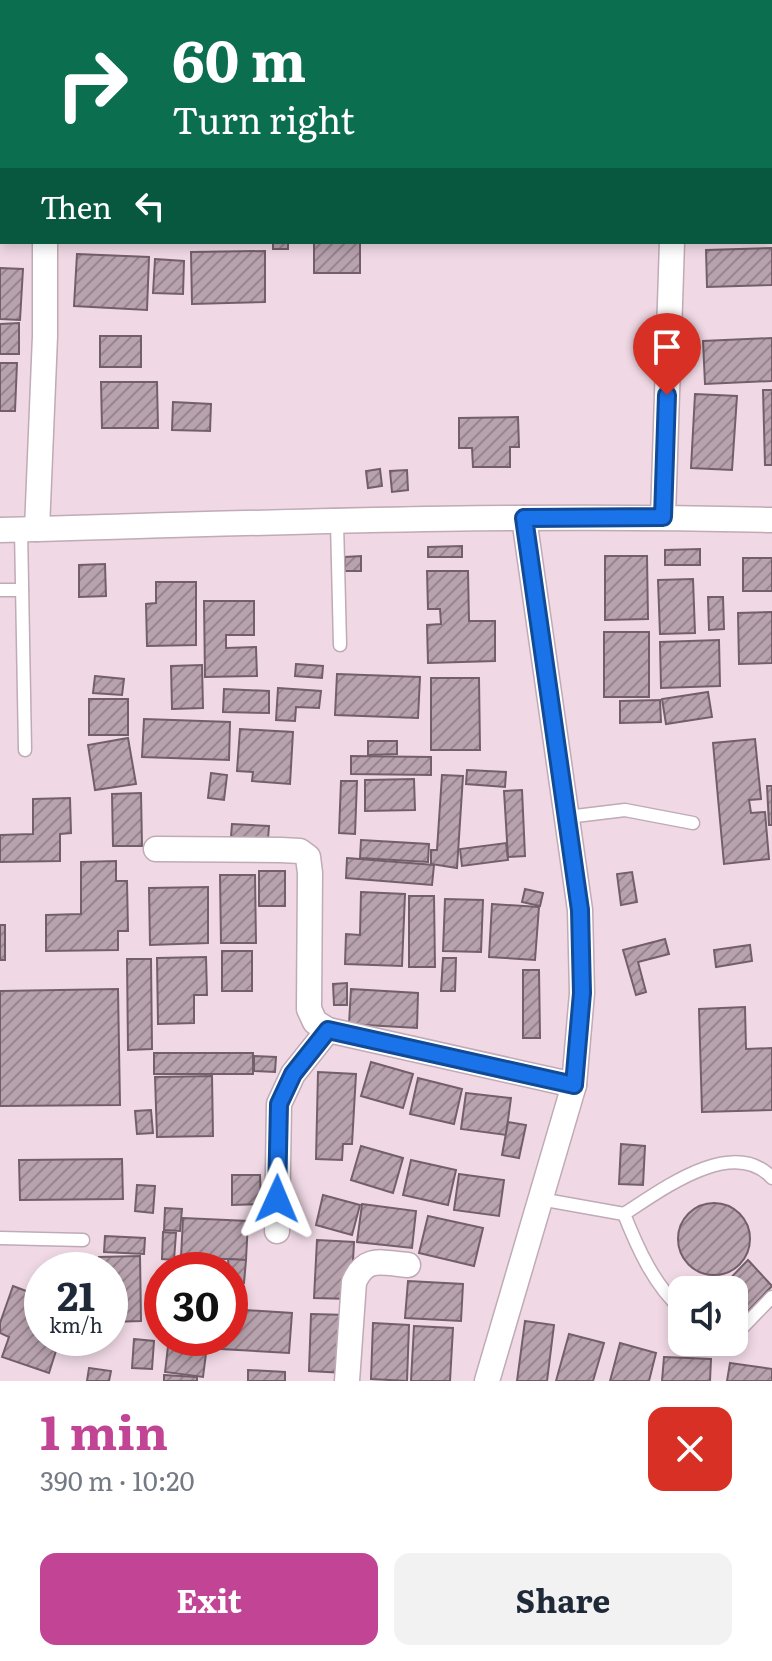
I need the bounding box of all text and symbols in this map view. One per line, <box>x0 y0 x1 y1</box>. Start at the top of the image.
text: 60 m <box>172 16 306 99</box>
icon: right <box>40 32 144 136</box>
text: Turn right <box>172 92 355 145</box>
text: Then <box>40 184 112 228</box>
icon: left <box>128 184 172 228</box>
pin <box>633 313 701 395</box>
icon: arrive <box>645 325 689 369</box>
position arrow <box>235 1157 319 1241</box>
speed limit sign: 30 <box>144 1252 248 1356</box>
text: 21 <box>57 1264 95 1323</box>
map controls <box>668 1276 748 1356</box>
button: sound <box>668 1276 748 1356</box>
text: km/h <box>49 1309 103 1339</box>
text: 1 min <box>40 1394 168 1465</box>
button: close <box>648 1407 732 1491</box>
text: 390 m · 10:20 <box>40 1460 194 1499</box>
button: Exit <box>40 1553 378 1645</box>
button: Share <box>394 1553 732 1645</box>

